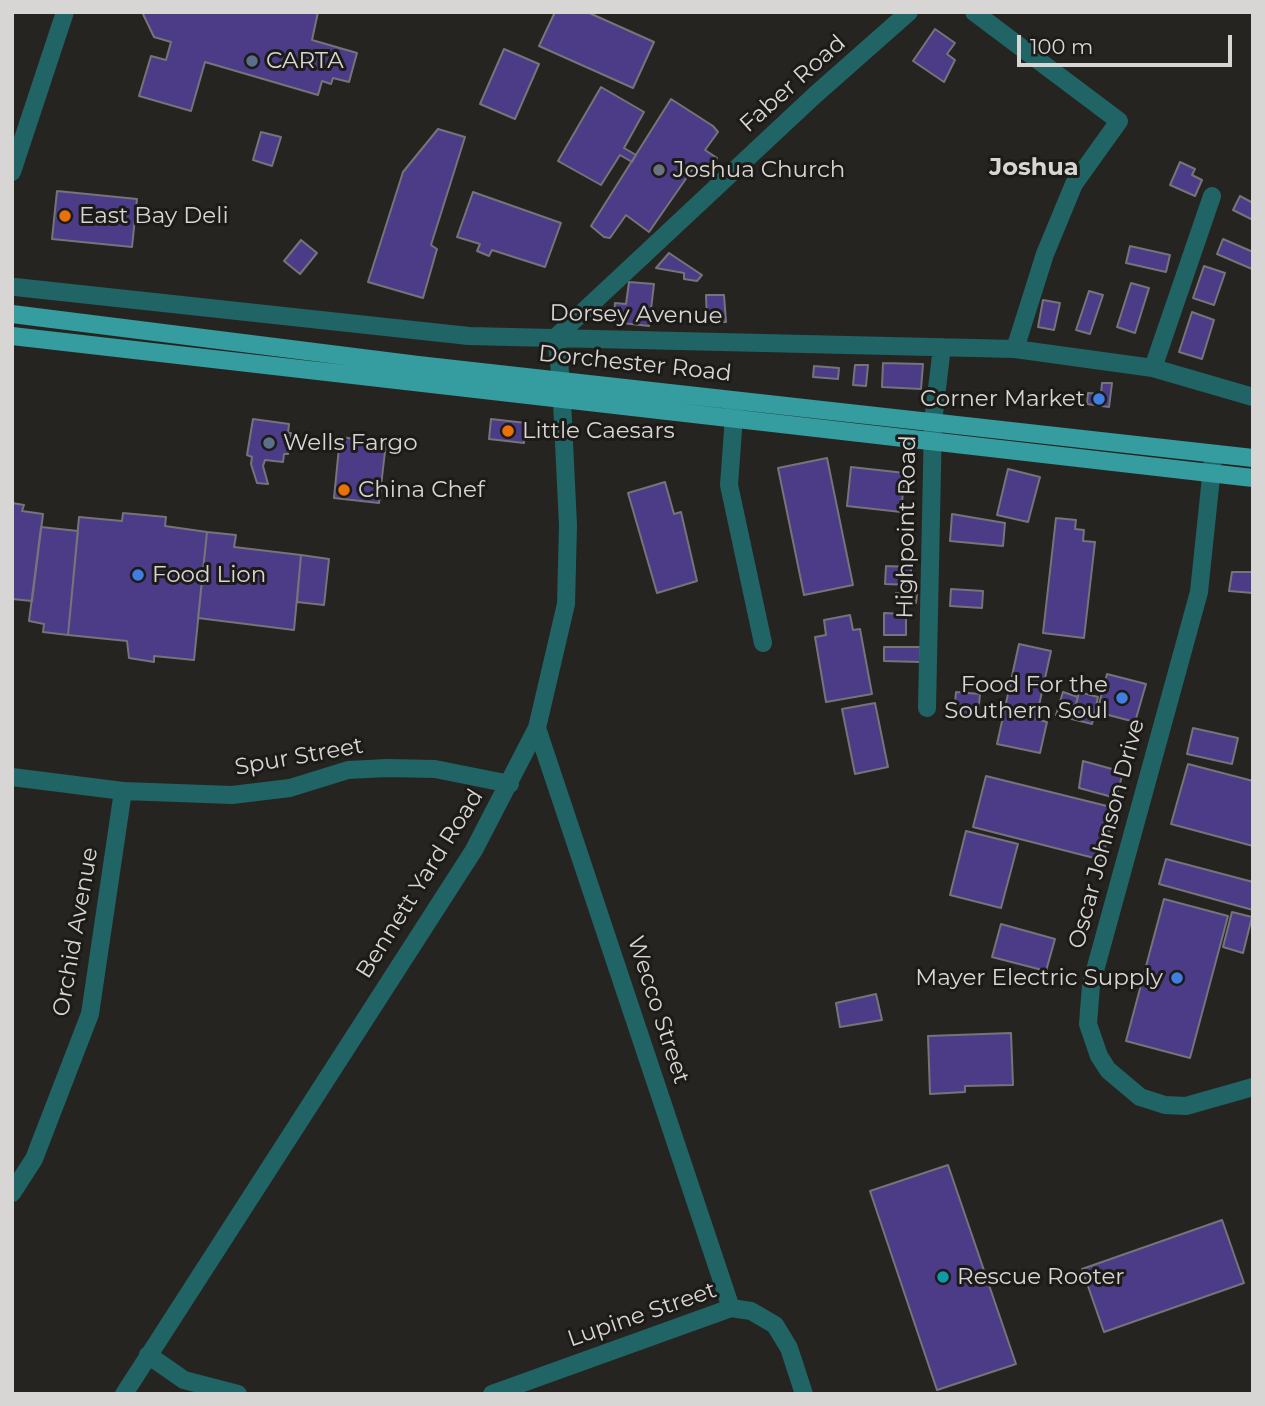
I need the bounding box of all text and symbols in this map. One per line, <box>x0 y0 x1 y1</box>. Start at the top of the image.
scale bar <box>1020 21 1235 65</box>
street label: Faber Road <box>735 29 851 139</box>
text: 100 m <box>1030 34 1093 59</box>
place label: CARTA <box>266 47 344 75</box>
marker: CARTA <box>244 53 260 69</box>
district label: Joshua <box>989 154 1079 182</box>
place label: Joshua Church <box>673 156 845 184</box>
marker: Joshua Church <box>651 162 667 178</box>
place label: East Bay Deli <box>79 202 229 230</box>
marker: East Bay Deli <box>57 208 73 224</box>
street label: Dorsey Avenue <box>549 300 723 330</box>
street label: Dorchester Road <box>537 340 733 388</box>
place label: Corner Market <box>920 385 1085 413</box>
marker: Corner Market <box>1091 391 1107 407</box>
place label: Little Caesars <box>522 417 675 445</box>
marker: Little Caesars <box>500 423 516 439</box>
place label: Wells Fargo <box>283 429 418 457</box>
marker: Wells Fargo <box>261 435 277 451</box>
street label: Highpoint Road <box>892 435 922 619</box>
place label: China Chef <box>358 476 485 504</box>
marker: China Chef <box>336 482 352 498</box>
place label: Food Lion <box>152 561 266 589</box>
marker: Food Lion <box>130 567 146 583</box>
place label: Food For the Southern Soul <box>944 671 1108 725</box>
marker: Food For the Southern Soul <box>1114 690 1130 706</box>
street label: Oscar Johnson Drive <box>1063 716 1151 952</box>
street label: Spur Street <box>233 732 365 782</box>
street label: Bennett Yard Road <box>351 784 489 984</box>
street label: Orchid Avenue <box>48 845 104 1019</box>
street label: Wecco Street <box>621 933 695 1087</box>
place label: Mayer Electric Supply <box>915 964 1163 992</box>
marker: Mayer Electric Supply <box>1169 970 1185 986</box>
place label: Rescue Rooter <box>957 1263 1125 1291</box>
marker: Rescue Rooter <box>935 1269 951 1285</box>
street label: Lupine Street <box>564 1277 720 1353</box>

